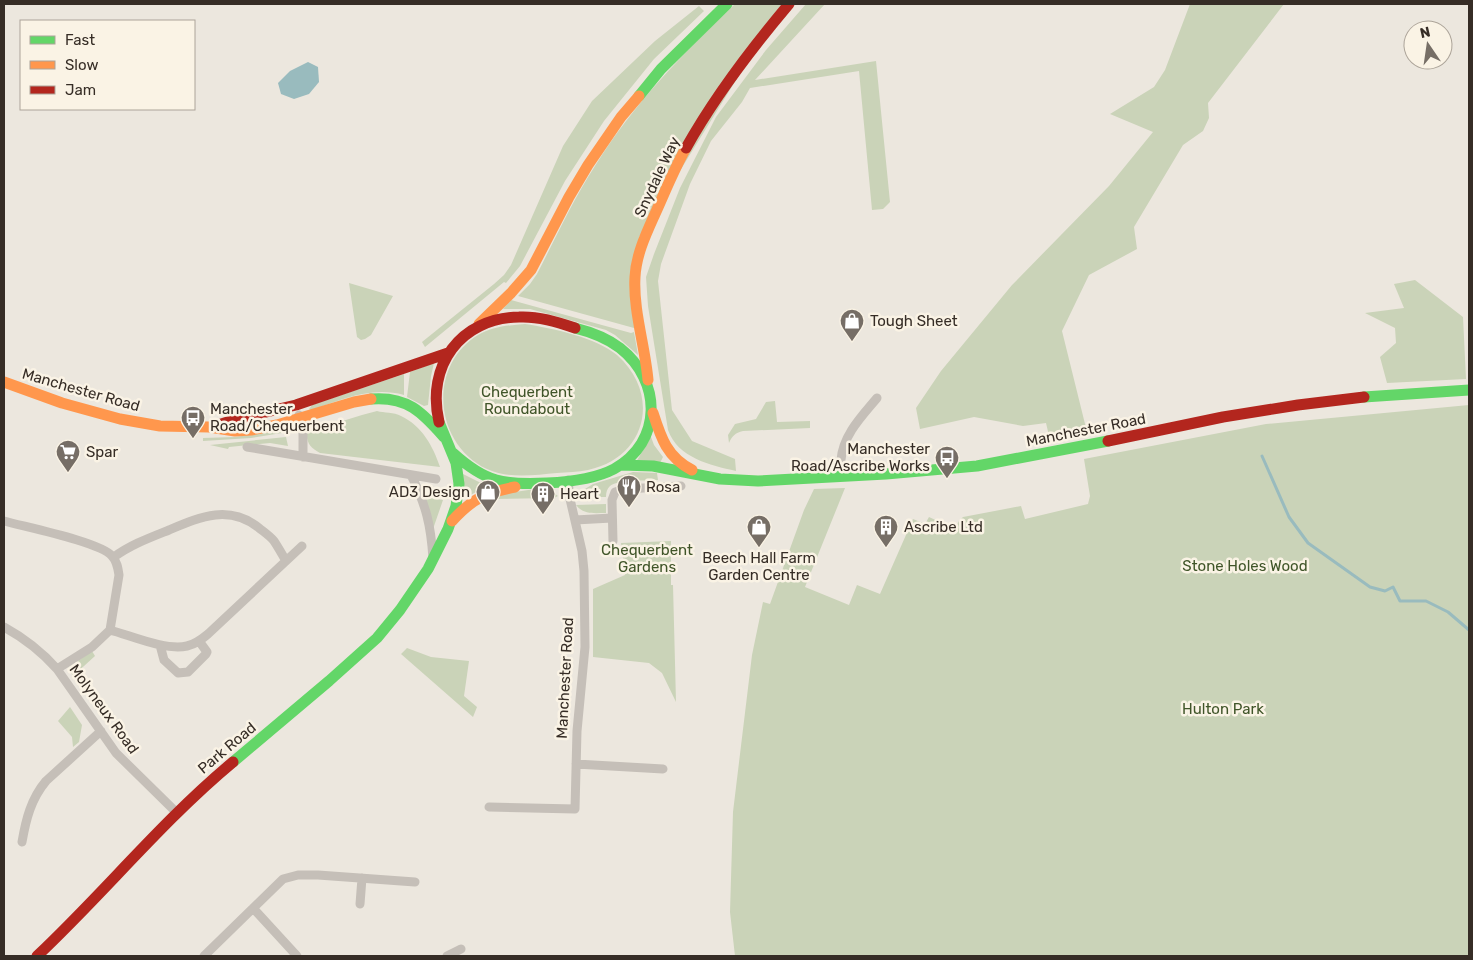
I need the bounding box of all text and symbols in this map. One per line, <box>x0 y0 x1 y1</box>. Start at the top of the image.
legend <box>20 20 195 110</box>
north arrow <box>1403 20 1453 70</box>
text: N <box>1418 23 1432 42</box>
text: Fast <box>65 31 95 49</box>
text: Slow <box>65 56 98 74</box>
text: Jam <box>65 81 96 99</box>
street label: Snydale Way <box>630 134 684 220</box>
shop icon: Tough Sheet <box>839 308 865 342</box>
place label: Tough Sheet <box>870 312 958 330</box>
street label: Manchester Road <box>20 365 142 415</box>
park label: Chequerbent Roundabout <box>481 383 573 418</box>
place label: Manchester Road/Chequerbent <box>210 400 344 435</box>
bus stop icon: Manchester Road/Chequerbent <box>180 405 206 439</box>
street label: Manchester Road <box>1025 410 1147 450</box>
supermarket icon: Spar <box>55 439 81 473</box>
place label: Manchester Road/Ascribe Works <box>791 440 930 475</box>
place label: Spar <box>86 443 119 461</box>
bus stop icon: Manchester Road/Ascribe Works <box>934 445 960 479</box>
restaurant icon: Rosa <box>616 474 642 508</box>
place label: Rosa <box>646 478 680 496</box>
shop icon: AD3 Design <box>475 479 501 513</box>
building icon: Heart <box>530 481 556 515</box>
place label: AD3 Design <box>389 483 470 501</box>
place label: Heart <box>560 485 599 503</box>
shop icon: Beech Hall Farm Garden Centre <box>746 514 772 548</box>
building icon: Ascribe Ltd <box>873 514 899 548</box>
place label: Ascribe Ltd <box>904 518 983 536</box>
park label: Chequerbent Gardens <box>601 541 693 576</box>
place label: Beech Hall Farm Garden Centre <box>702 549 816 584</box>
park label: Stone Holes Wood <box>1182 557 1308 575</box>
street label: Manchester Road <box>553 617 577 739</box>
street label: Molyneux Road <box>65 661 143 757</box>
park label: Hulton Park <box>1182 700 1264 718</box>
street label: Park Road <box>194 719 260 777</box>

